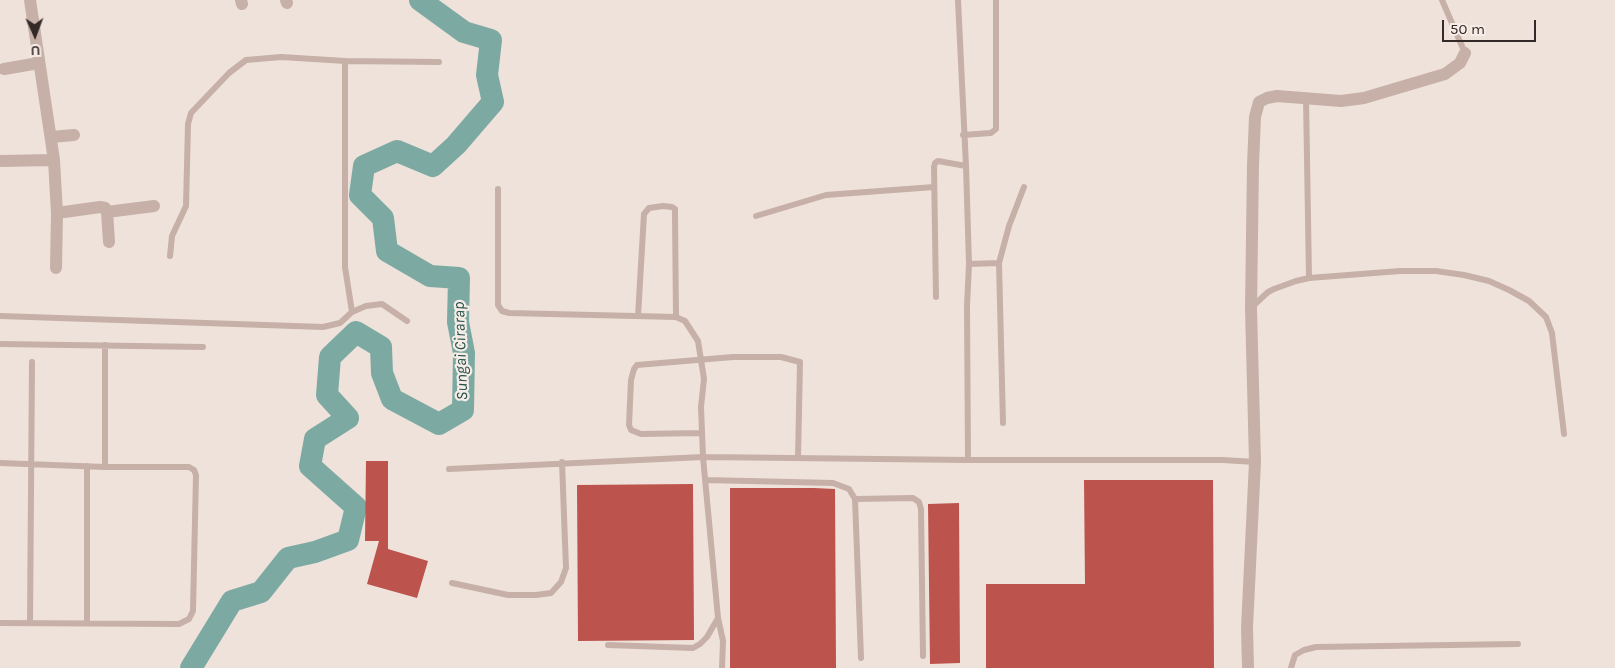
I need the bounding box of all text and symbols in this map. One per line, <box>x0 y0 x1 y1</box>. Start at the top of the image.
north arrow <box>10 10 60 60</box>
scale bar <box>1445 10 1539 42</box>
text: 50 m <box>1450 20 1485 38</box>
text: U <box>30 42 41 59</box>
water label: Sungai Cirarap <box>450 301 472 401</box>

